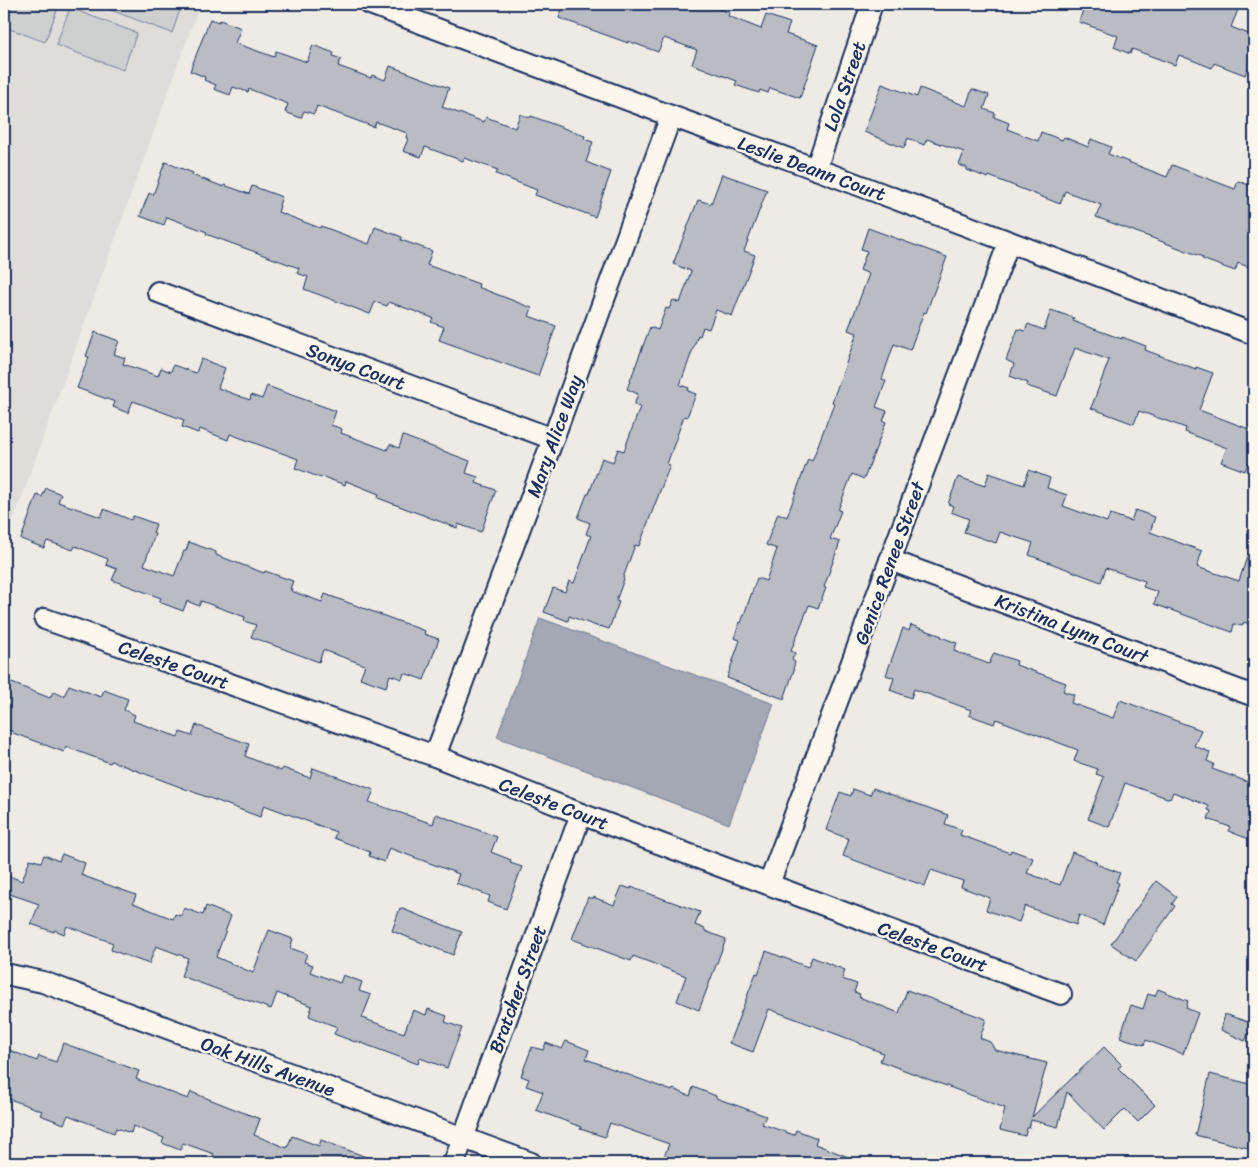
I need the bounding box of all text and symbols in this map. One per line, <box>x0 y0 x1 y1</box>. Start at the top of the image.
street label: Lola Street <box>814 37 875 136</box>
street label: Leslie Deann Court <box>733 126 891 211</box>
street label: Sonya Court <box>301 333 410 400</box>
street label: Mary Alice Way <box>517 370 592 502</box>
street label: Genice Renee Street <box>845 476 935 649</box>
street label: Kristina Lynn Court <box>990 584 1155 673</box>
street label: Celeste Court <box>114 630 234 699</box>
street label: Celeste Court <box>494 767 613 839</box>
street label: Celeste Court <box>873 911 993 982</box>
street label: Bratcher Street <box>479 920 556 1058</box>
street label: Oak Hills Avenue <box>196 1027 340 1106</box>

